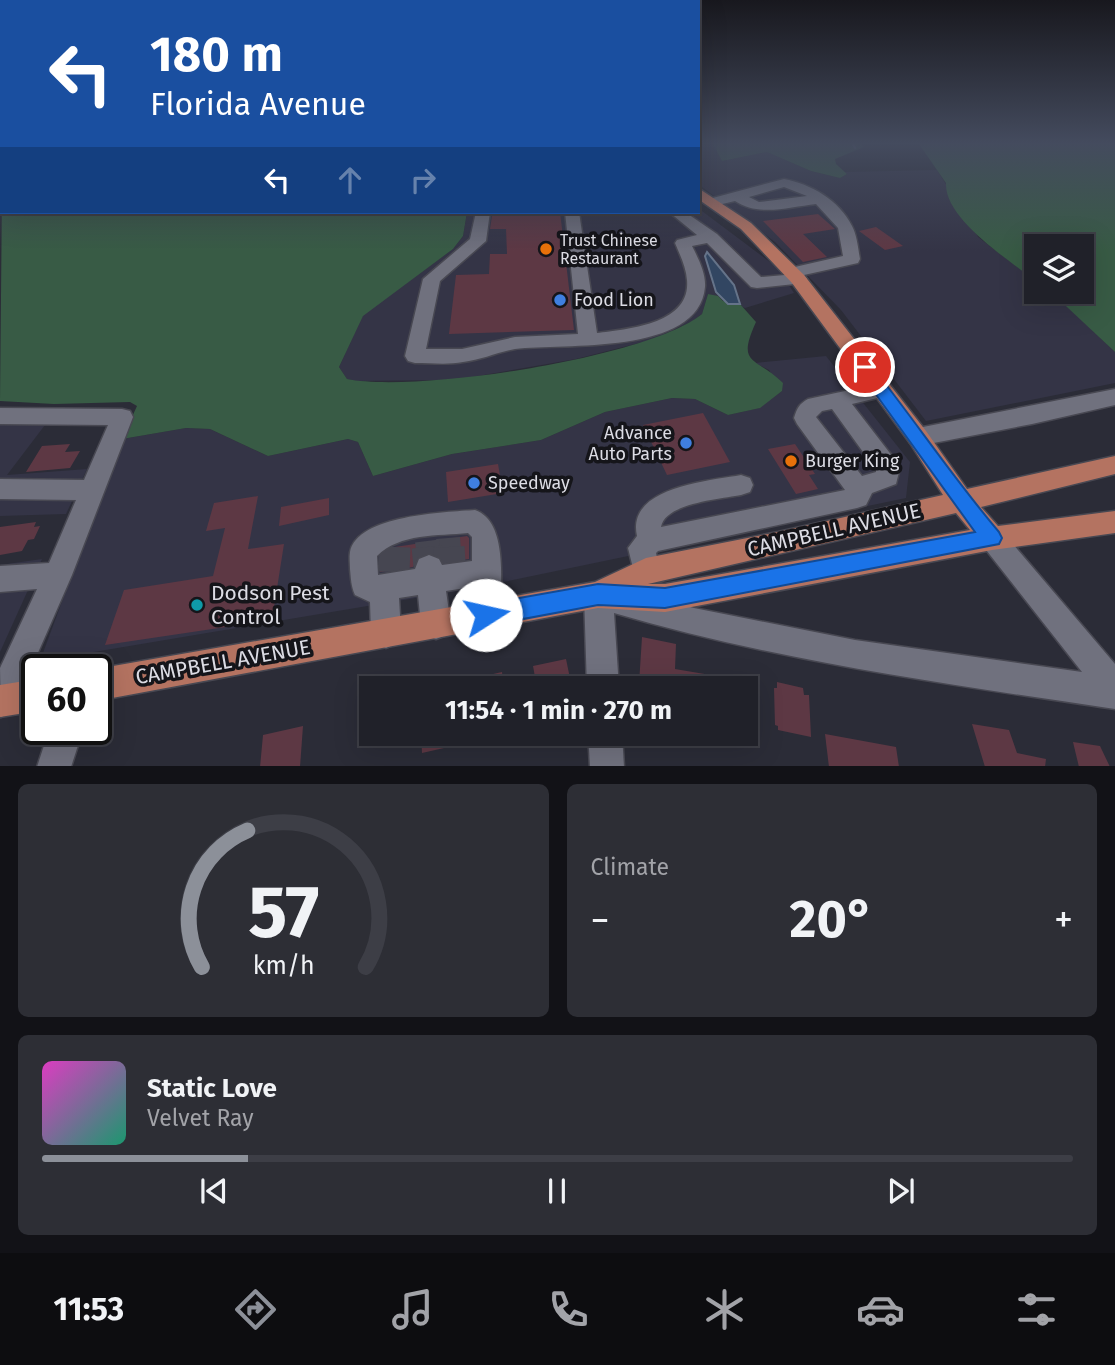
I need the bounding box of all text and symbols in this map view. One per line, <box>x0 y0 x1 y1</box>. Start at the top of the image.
text: 180 m <box>150 25 283 84</box>
icon: left <box>35 28 126 119</box>
text: Florida Avenue <box>150 85 366 123</box>
icon: left <box>258 161 296 199</box>
icon: ahead <box>331 161 369 199</box>
icon: right <box>404 161 442 199</box>
place label: Trust Chinese Restaurant <box>560 231 658 268</box>
map controls <box>1024 234 1094 304</box>
button: layers <box>1024 234 1094 304</box>
marker: Trust Chinese Restaurant <box>538 241 554 257</box>
place label: Food Lion <box>574 289 654 311</box>
marker: Food Lion <box>552 292 568 308</box>
pin <box>835 337 895 397</box>
icon: arrive <box>846 348 884 386</box>
place label: Advance Auto Parts <box>589 422 672 465</box>
marker: Advance Auto Parts <box>678 435 694 451</box>
place label: Burger King <box>805 450 900 472</box>
marker: Burger King <box>783 453 799 469</box>
place label: Speedway <box>488 472 570 494</box>
marker: Speedway <box>466 475 482 491</box>
street label: CAMPBELL AVENUE <box>745 497 923 563</box>
position arrow <box>449 578 523 652</box>
place label: Dodson Pest Control <box>211 580 330 630</box>
marker: Dodson Pest Control <box>189 597 205 613</box>
street label: CAMPBELL AVENUE <box>134 634 312 690</box>
speed limit sign: 60 <box>21 654 112 745</box>
text: 11:54 · 1 min · 270 m <box>445 695 672 726</box>
text: Climate <box>591 853 669 881</box>
text: 57 <box>248 869 319 956</box>
text: 20° <box>790 888 874 951</box>
text: − <box>591 897 610 943</box>
text: + <box>1054 897 1073 943</box>
text: km/h <box>252 950 314 980</box>
text: Static Love <box>147 1073 277 1104</box>
text: Velvet Ray <box>147 1104 254 1132</box>
icon: previous <box>195 1172 233 1210</box>
icon: pause <box>538 1172 576 1210</box>
icon: next <box>882 1172 920 1210</box>
icon: directions <box>231 1285 280 1334</box>
icon: music <box>388 1285 437 1334</box>
icon: phone <box>544 1285 593 1334</box>
icon: climate <box>700 1285 749 1334</box>
icon: car <box>856 1285 905 1334</box>
icon: filters <box>1012 1285 1061 1334</box>
text: 11:53 <box>54 1290 124 1328</box>

